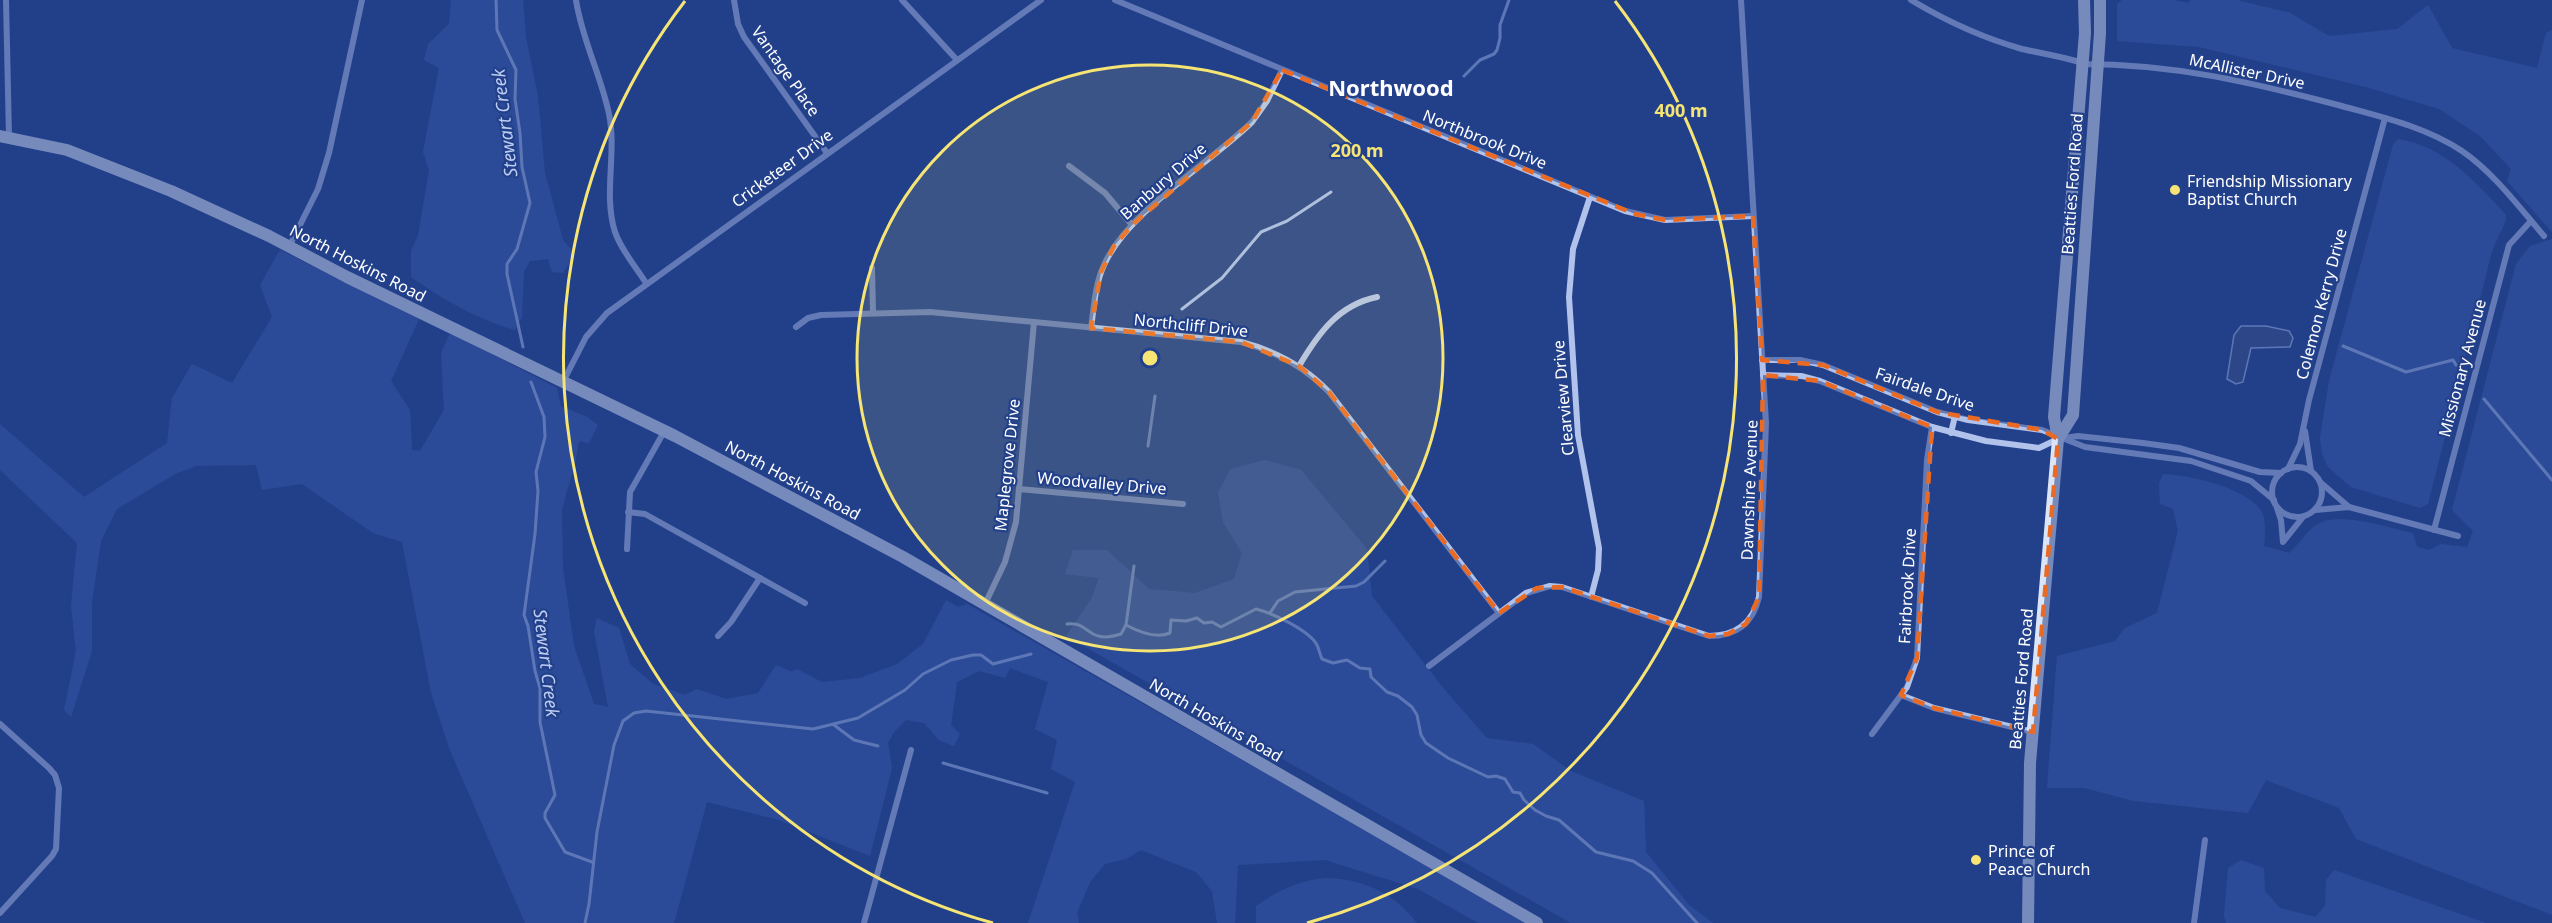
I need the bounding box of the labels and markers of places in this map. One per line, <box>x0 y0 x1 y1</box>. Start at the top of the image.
place label: Friendship Missionary Baptist Church <box>2187 170 2353 210</box>
marker: Friendship Missionary Baptist Church <box>2168 183 2182 197</box>
centre of rings <box>1140 348 1160 368</box>
place label: Prince of Peace Church <box>1988 840 2090 880</box>
marker: Prince of Peace Church <box>1969 853 1983 867</box>

